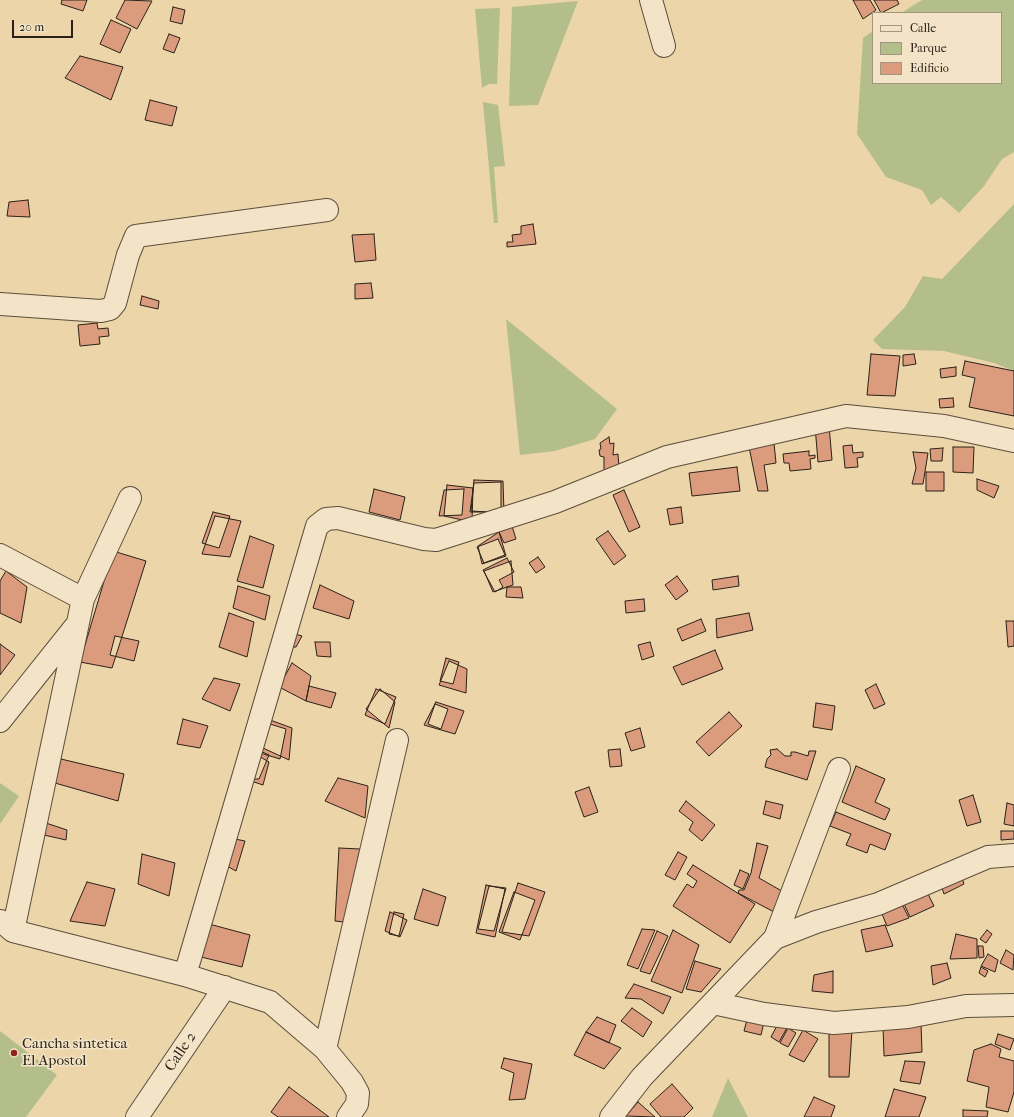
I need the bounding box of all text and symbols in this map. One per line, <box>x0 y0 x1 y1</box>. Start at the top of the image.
scale bar <box>14 12 75 38</box>
legend <box>872 12 1002 84</box>
text: 20 m <box>19 20 44 34</box>
text: Calle <box>910 21 936 35</box>
text: Parque <box>910 41 947 55</box>
text: Edificio <box>910 61 949 75</box>
street label: Calle 2 <box>161 1029 201 1075</box>
place label: Cancha sintetica El Apostol <box>22 1035 127 1070</box>
marker: Cancha sintetica El Apostol <box>9 1048 19 1058</box>

